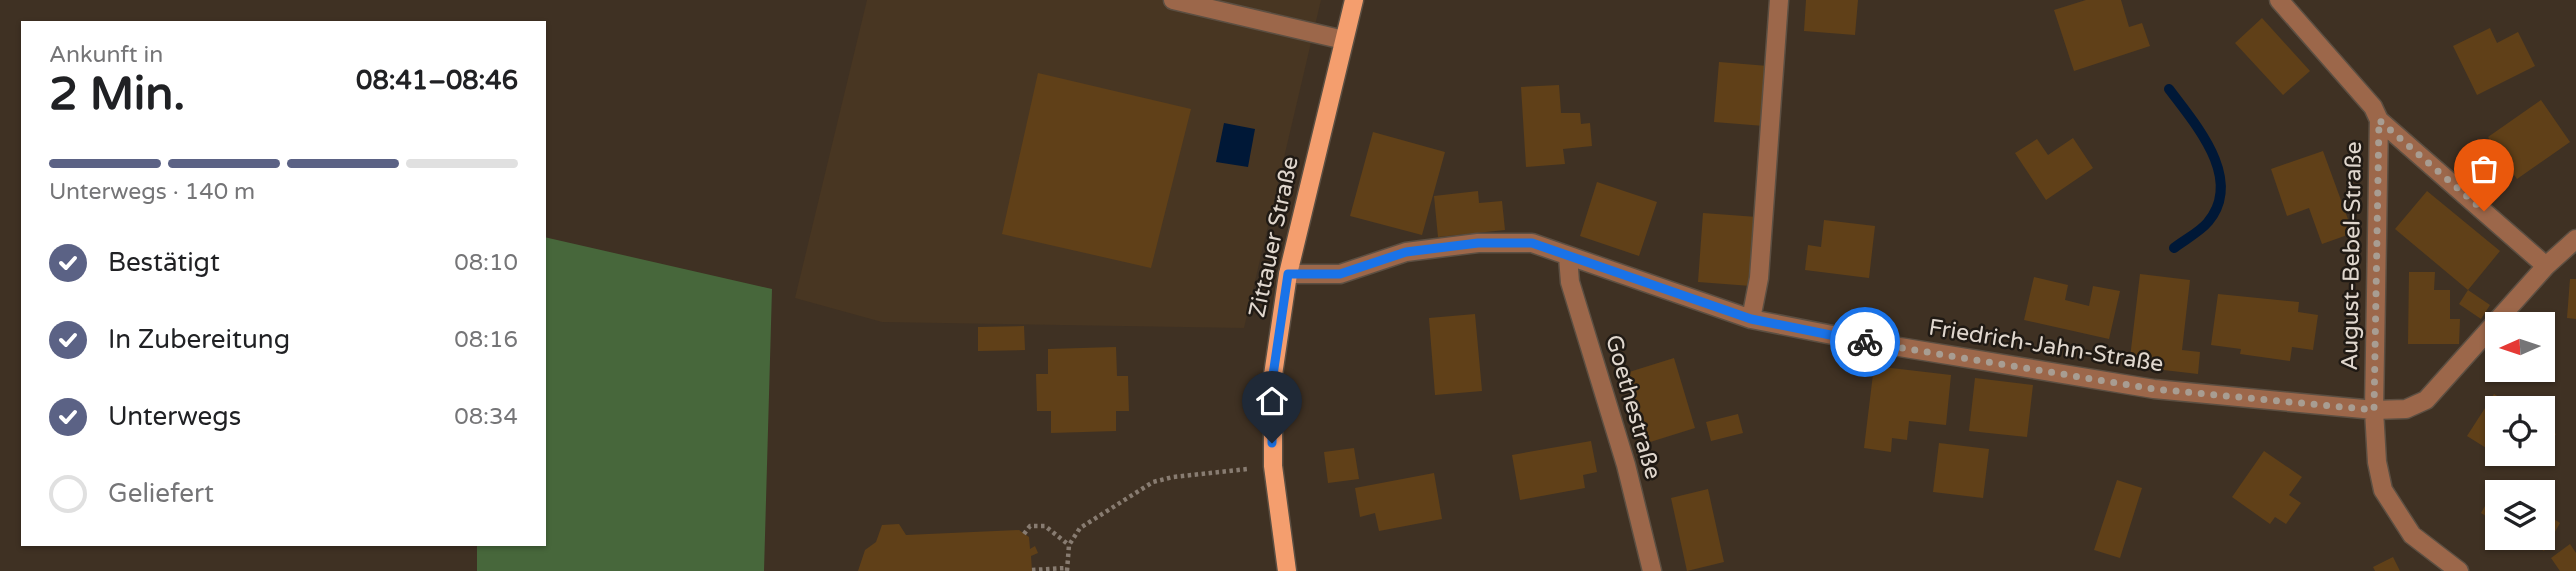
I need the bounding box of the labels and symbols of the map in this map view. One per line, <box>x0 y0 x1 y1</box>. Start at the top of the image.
pin <box>2454 139 2514 211</box>
street label: August-Bebel-Straße <box>2336 141 2368 371</box>
street label: Zittauer Straße <box>1243 154 1305 320</box>
courier <box>1830 307 1900 377</box>
north arrow <box>2485 312 2555 382</box>
street label: Friedrich-Jahn-Straße <box>1927 314 2165 378</box>
street label: Goethestraße <box>1599 332 1667 482</box>
pin <box>1242 371 1302 443</box>

